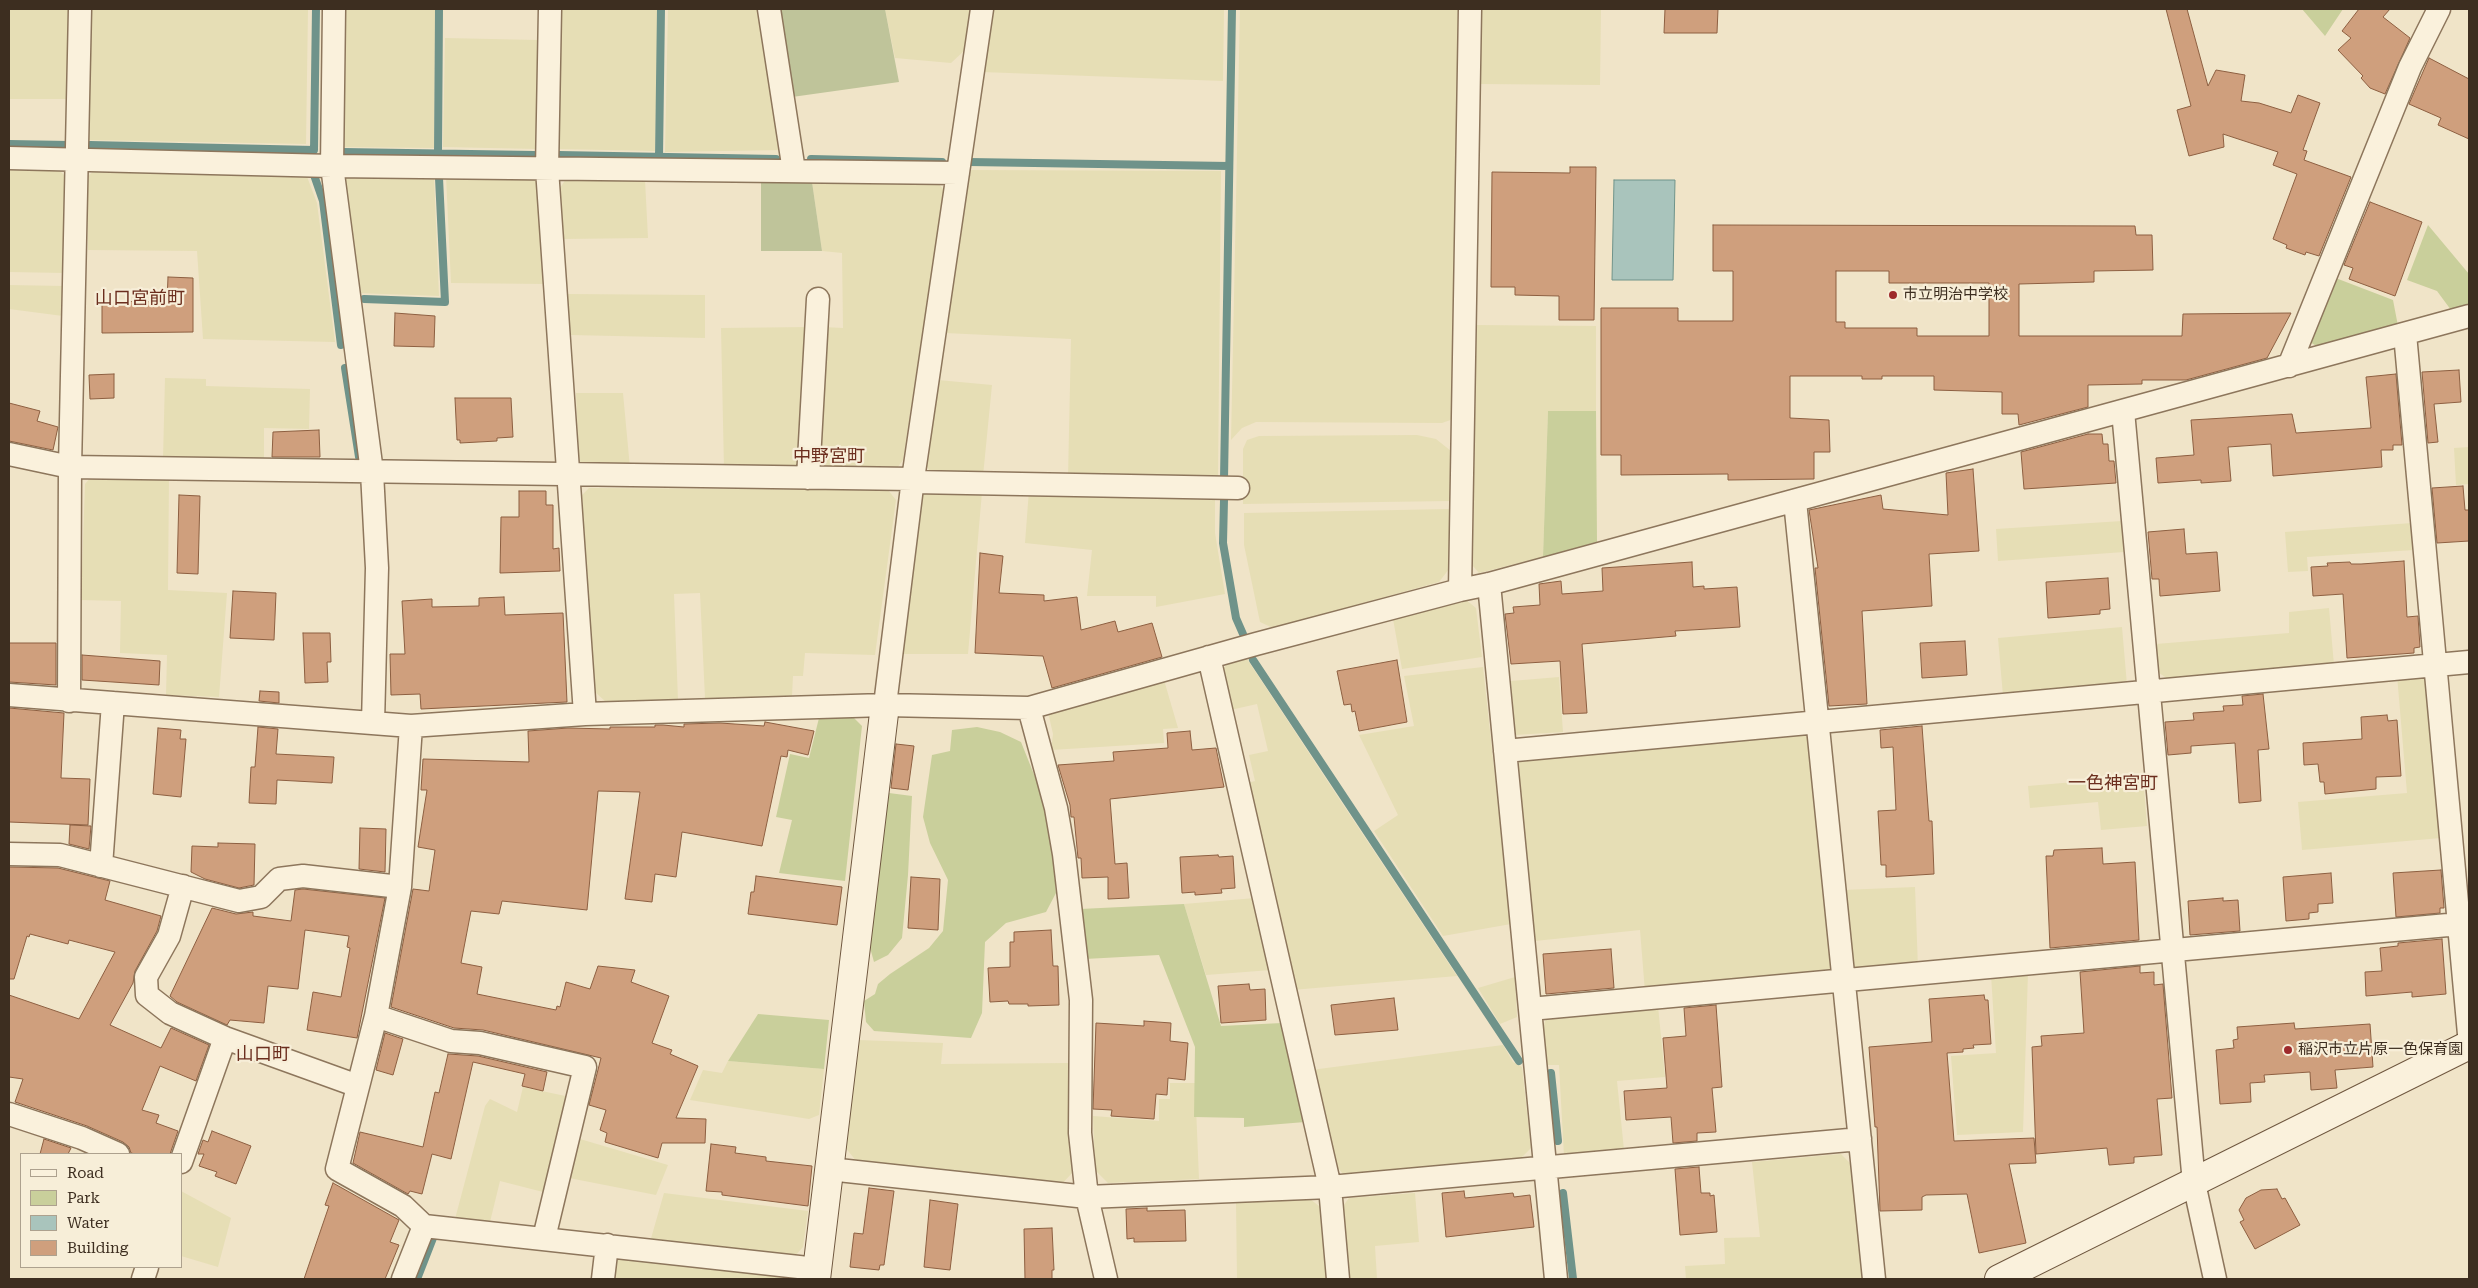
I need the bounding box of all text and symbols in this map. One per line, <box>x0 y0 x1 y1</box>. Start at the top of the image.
place label: 市立明治中学校 <box>1903 286 2008 304</box>
district label: 山口宮前町 <box>95 288 185 310</box>
marker: 市立明治中学校 <box>1887 289 1899 301</box>
district label: 中野宮町 <box>793 446 865 468</box>
district label: 一色神宮町 <box>2068 773 2158 795</box>
place label: 稲沢市立片原一色保育園 <box>2298 1041 2463 1059</box>
district label: 山口町 <box>236 1044 290 1066</box>
marker: 稲沢市立片原一色保育園 <box>2282 1044 2294 1056</box>
legend <box>20 1153 182 1268</box>
text: Road <box>67 1164 104 1182</box>
text: Park <box>67 1189 100 1207</box>
text: Water <box>67 1214 109 1232</box>
text: Building <box>67 1239 128 1257</box>

